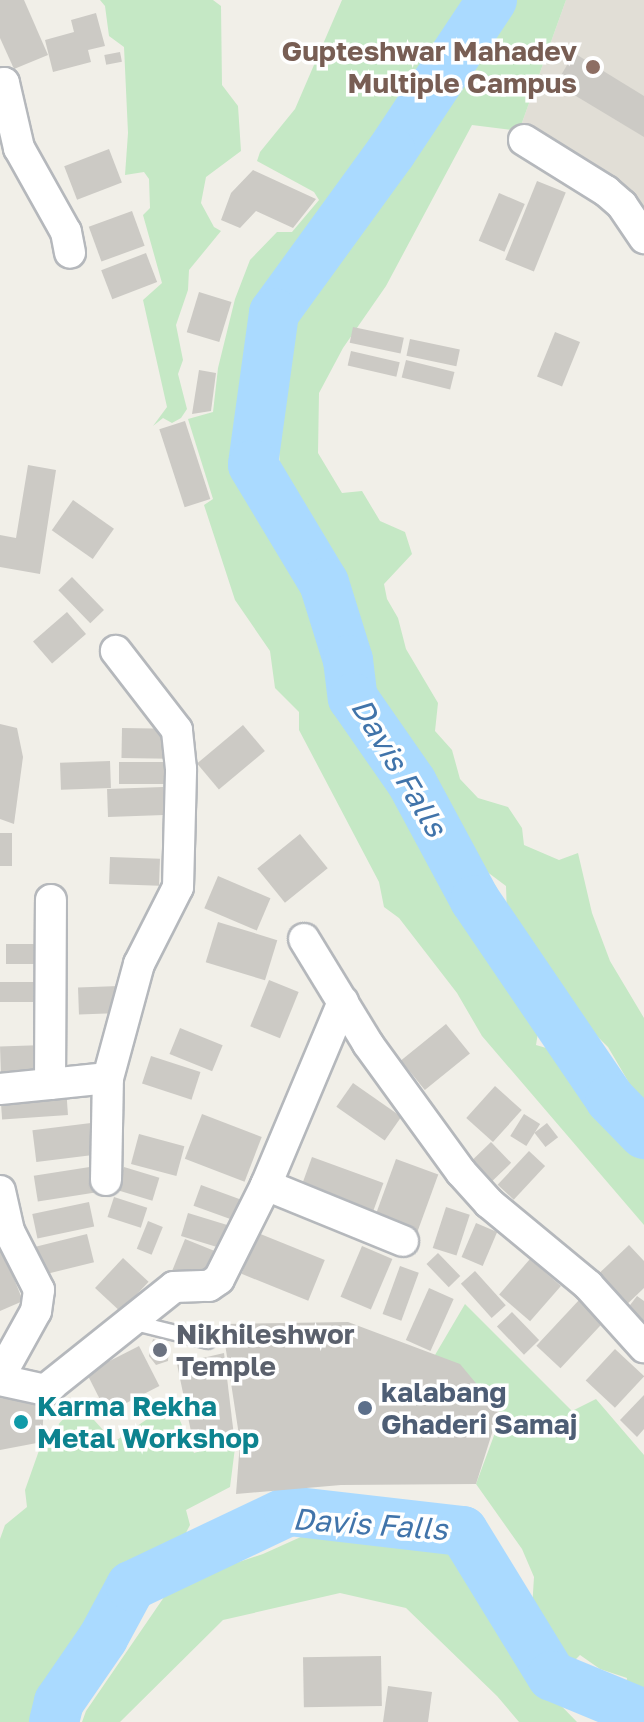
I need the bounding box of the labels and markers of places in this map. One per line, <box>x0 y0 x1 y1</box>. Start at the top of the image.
place label: Gupteshwar Mahadev Multiple Campus <box>282 34 577 100</box>
marker: Gupteshwar Mahadev Multiple Campus <box>584 58 602 76</box>
place label: Nikhileshwor Temple <box>176 1317 355 1383</box>
marker: Nikhileshwor Temple <box>151 1341 169 1359</box>
place label: kalabang Ghaderi Samaj <box>381 1375 578 1441</box>
place label: Karma Rekha Metal Workshop <box>37 1389 259 1455</box>
marker: kalabang Ghaderi Samaj <box>356 1399 374 1417</box>
marker: Karma Rekha Metal Workshop <box>12 1413 30 1431</box>

